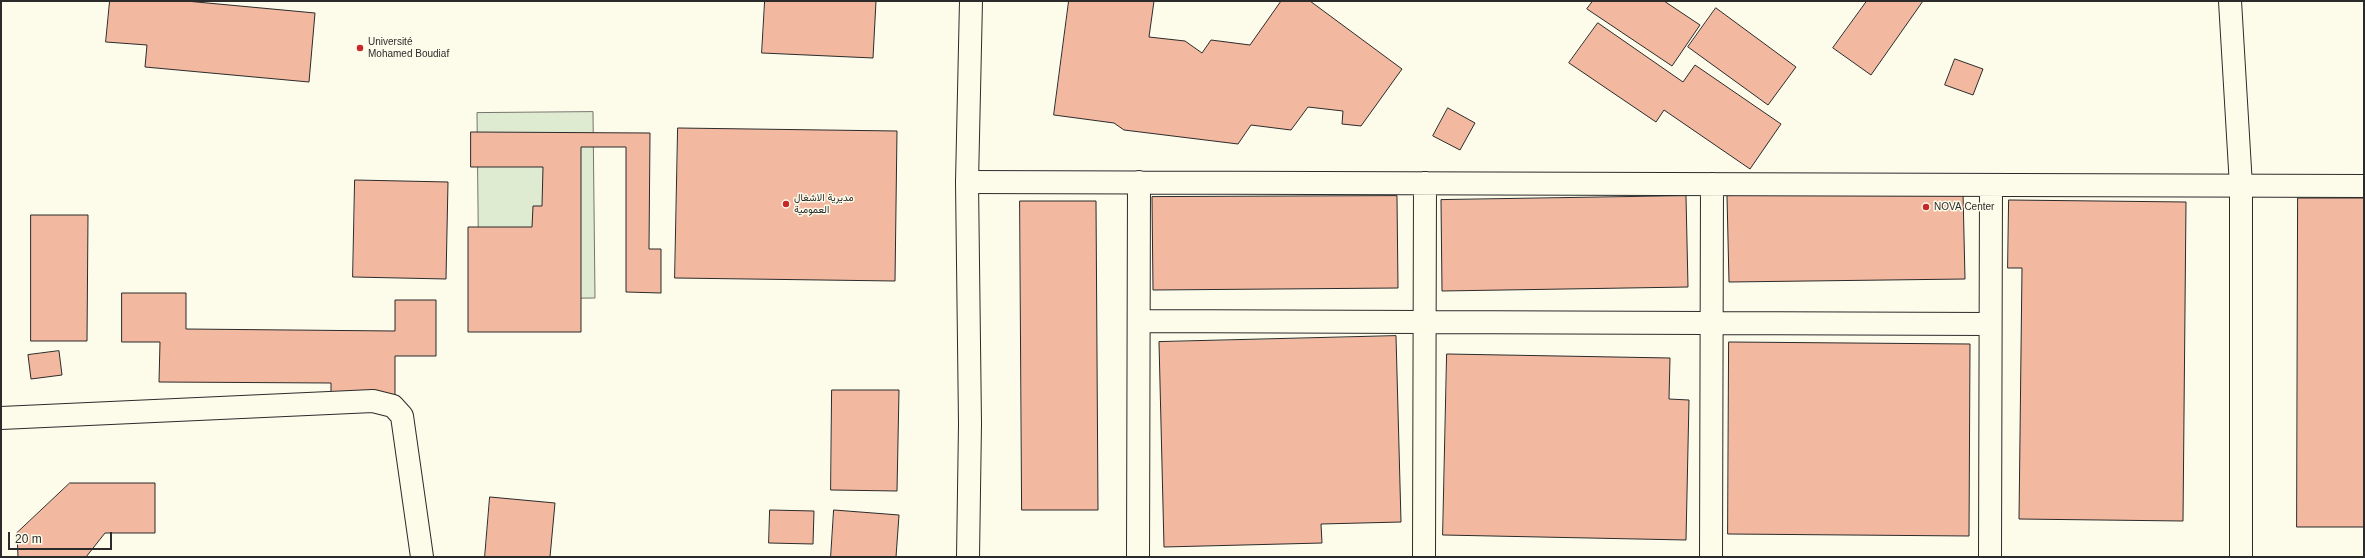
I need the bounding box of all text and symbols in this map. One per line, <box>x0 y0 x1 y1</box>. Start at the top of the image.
place label: Université Mohamed Boudiaf <box>368 36 449 60</box>
marker: Université Mohamed Boudiaf <box>355 43 365 53</box>
place label: مديرية الاشغال العمومية <box>794 192 854 216</box>
marker: مديرية الاشغال العمومية <box>781 199 791 209</box>
place label: NOVA Center <box>1934 201 1994 213</box>
marker: NOVA Center <box>1921 202 1931 212</box>
scale bar <box>10 524 114 550</box>
text: 20 m <box>15 532 42 546</box>

